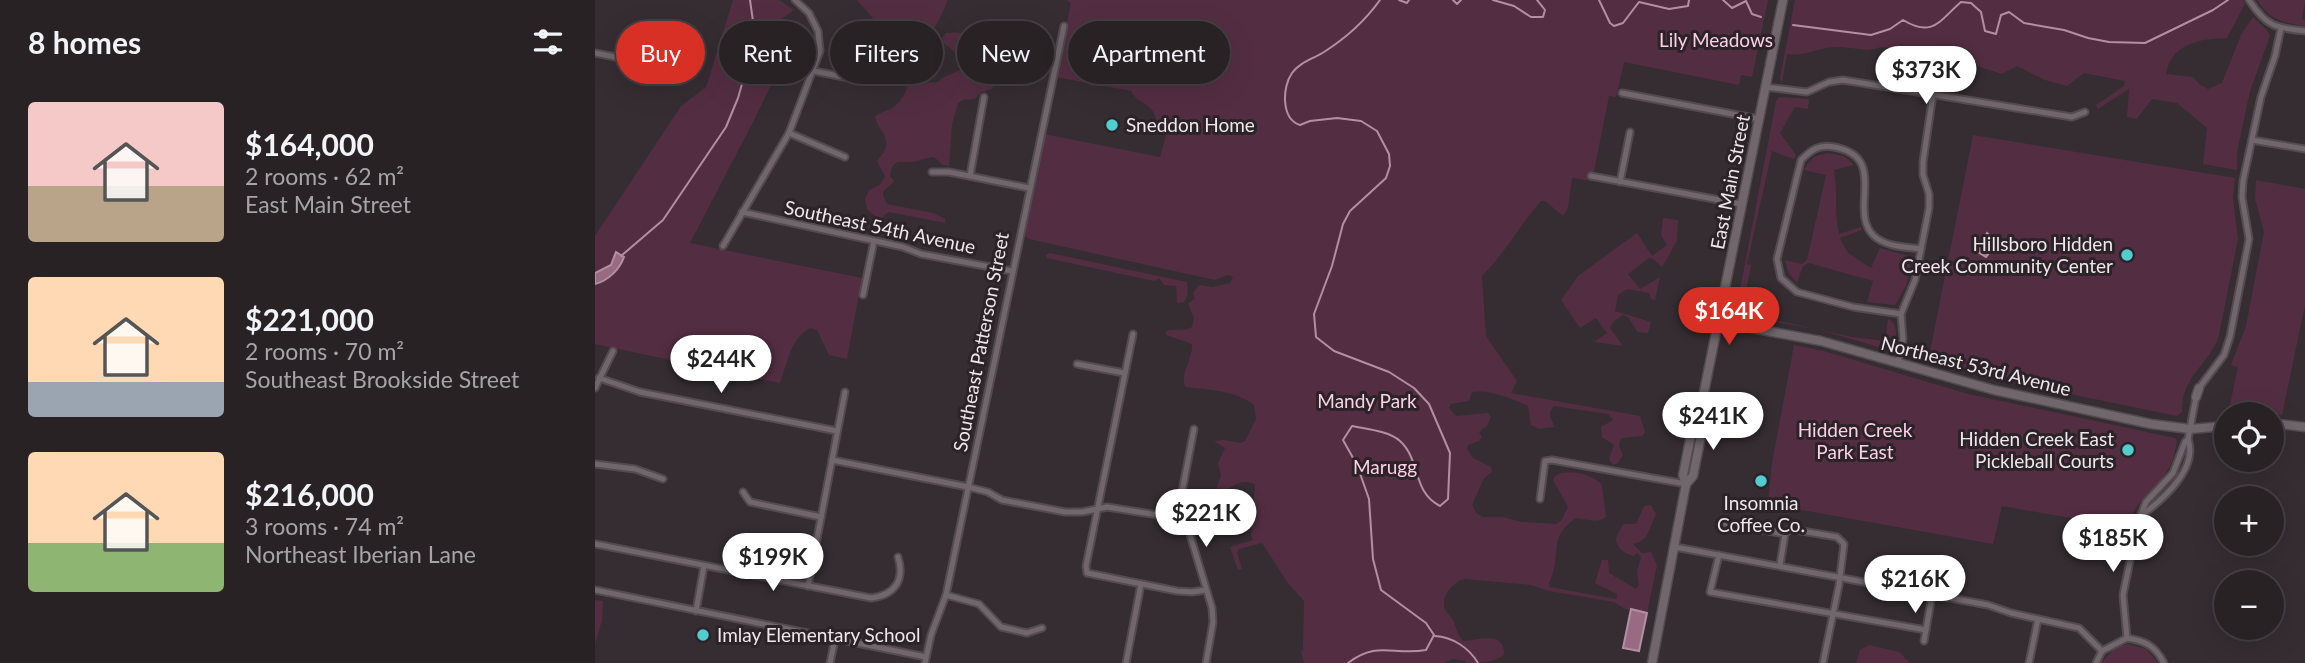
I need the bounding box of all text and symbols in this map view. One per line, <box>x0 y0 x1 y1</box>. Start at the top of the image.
chip: Buy <box>616 21 705 84</box>
chip: Rent <box>719 21 816 84</box>
chip: Filters <box>830 21 943 84</box>
chip: New <box>957 21 1054 84</box>
chip: Apartment <box>1068 21 1230 84</box>
icon: filters <box>529 23 567 61</box>
text: 8 homes <box>28 24 141 60</box>
park label: Lily Meadows <box>1659 28 1773 51</box>
pin: $373K <box>1877 46 1975 106</box>
text: $373K <box>1891 55 1961 83</box>
street label: East Main Street <box>1705 112 1754 251</box>
place label: Sneddon Home <box>1126 113 1255 136</box>
marker: Sneddon Home <box>1104 117 1120 133</box>
text: $164,000 <box>245 126 374 162</box>
icon: home <box>84 130 168 214</box>
text: 2 rooms · 62 m² <box>245 162 404 190</box>
text: East Main Street <box>245 190 411 218</box>
street label: Southeast 54th Avenue <box>782 195 978 258</box>
street label: Southeast Patterson Street <box>948 230 1013 454</box>
place label: Hillsboro Hidden Creek Community Center <box>1901 232 2113 277</box>
marker: Hillsboro Hidden Creek Community Center <box>2119 247 2135 263</box>
pin: $164K <box>1680 288 1778 347</box>
text: $164K <box>1694 296 1764 324</box>
text: $221,000 <box>245 301 374 337</box>
icon: home <box>84 305 168 389</box>
street label: Northeast 53rd Avenue <box>1879 331 2074 400</box>
pin: $244K <box>672 336 770 395</box>
text: 2 rooms · 70 m² <box>245 337 404 365</box>
text: $244K <box>686 344 756 372</box>
text: Southeast Brookside Street <box>245 365 519 393</box>
park label: Mandy Park <box>1317 389 1417 412</box>
pin: $241K <box>1664 392 1762 452</box>
text: $241K <box>1678 401 1748 429</box>
map controls <box>2214 402 2284 640</box>
button: locate <box>2214 402 2284 472</box>
park label: Hidden Creek Park East <box>1798 418 1913 463</box>
place label: Hidden Creek East Pickleball Courts <box>1959 427 2114 472</box>
marker: Hidden Creek East Pickleball Courts <box>2120 442 2136 458</box>
park label: Marugg <box>1353 455 1417 478</box>
marker: Insomnia Coffee Co. <box>1753 473 1769 489</box>
text: $216,000 <box>245 476 374 512</box>
icon: home <box>84 480 168 564</box>
button: + <box>2214 486 2284 556</box>
pin: $221K <box>1157 490 1255 549</box>
place label: Insomnia Coffee Co. <box>1717 491 1805 536</box>
text: $221K <box>1171 498 1241 526</box>
text: 3 rooms · 74 m² <box>245 512 404 540</box>
pin: $185K <box>2064 514 2162 574</box>
text: $185K <box>2078 523 2148 551</box>
pin: $199K <box>724 534 822 593</box>
text: Northeast Iberian Lane <box>245 540 476 568</box>
text: $199K <box>738 542 808 570</box>
pin: $216K <box>1866 556 1964 615</box>
text: $216K <box>1880 564 1950 592</box>
button: − <box>2214 570 2284 640</box>
place label: Imlay Elementary School <box>717 623 921 646</box>
marker: Imlay Elementary School <box>695 627 711 643</box>

